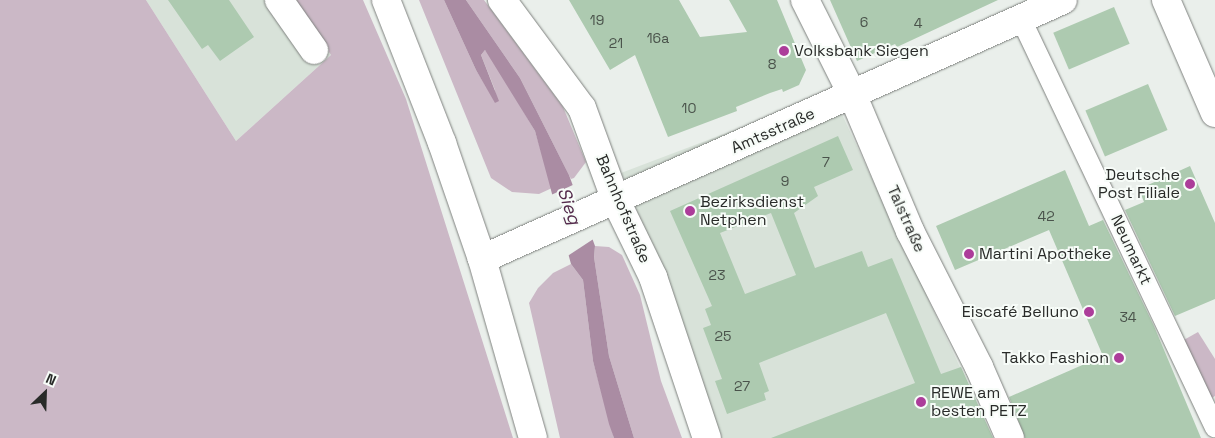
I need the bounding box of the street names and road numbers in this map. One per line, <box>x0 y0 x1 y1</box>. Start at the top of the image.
street label: Amtsstraße <box>728 104 818 158</box>
street label: Bahnhofstraße <box>592 152 654 266</box>
street label: Talstraße <box>883 183 929 255</box>
street label: Neumarkt <box>1106 212 1156 288</box>

